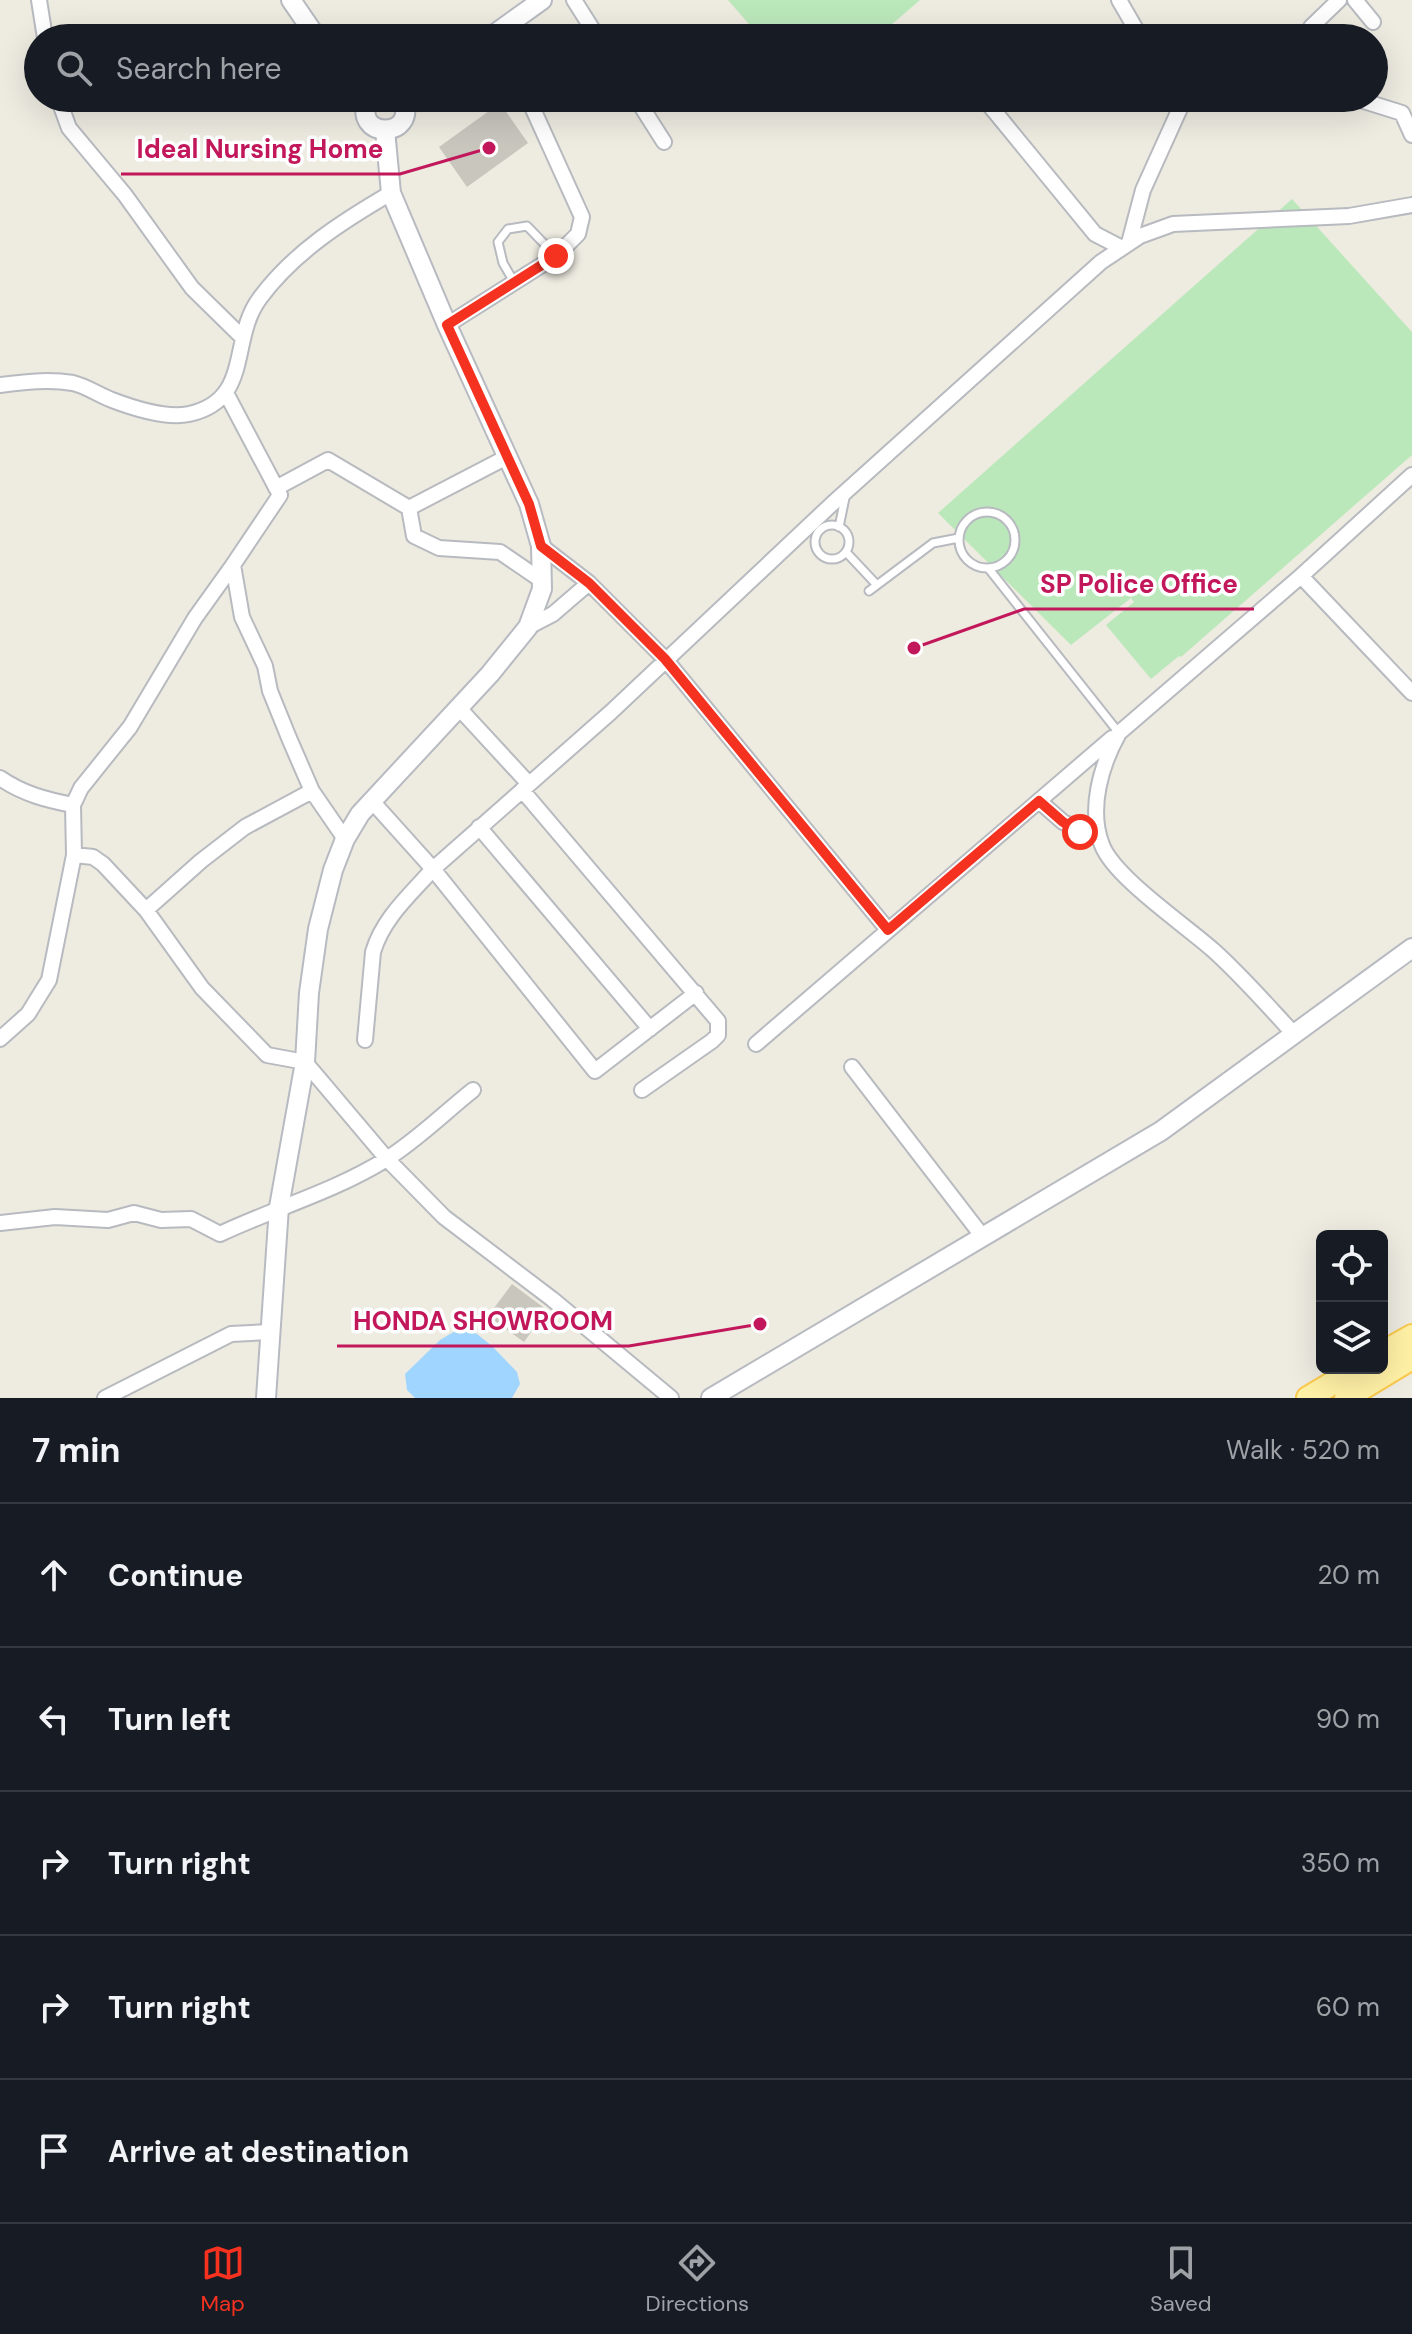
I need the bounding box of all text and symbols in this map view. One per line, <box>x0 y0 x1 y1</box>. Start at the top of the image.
search box <box>24 24 1388 112</box>
icon: search <box>52 46 96 90</box>
text: Search here <box>116 49 282 88</box>
callout: Ideal Nursing Home <box>121 124 400 174</box>
text: Ideal Nursing Home <box>137 132 383 166</box>
route end <box>538 238 574 274</box>
callout: SP Police Office <box>1024 559 1254 609</box>
text: SP Police Office <box>1040 567 1238 601</box>
route start <box>1062 814 1098 850</box>
map controls <box>1316 1230 1388 1374</box>
button: locate <box>1316 1230 1388 1302</box>
callout: HONDA SHOWROOM <box>337 1296 629 1346</box>
button: layers <box>1316 1302 1388 1374</box>
text: HONDA SHOWROOM <box>353 1304 613 1338</box>
text: 7 min <box>32 1428 121 1473</box>
text: Walk · 520 m <box>1226 1433 1380 1467</box>
icon: ahead <box>32 1553 76 1597</box>
text: Continue <box>108 1556 243 1595</box>
text: 20 m <box>1317 1558 1380 1592</box>
icon: left <box>32 1697 76 1741</box>
text: Turn left <box>108 1700 231 1739</box>
text: 90 m <box>1316 1702 1380 1736</box>
icon: right <box>32 1841 76 1885</box>
text: Turn right <box>108 1844 251 1883</box>
text: 350 m <box>1301 1846 1380 1880</box>
icon: right <box>32 1985 76 2029</box>
text: Turn right <box>108 1988 251 2027</box>
text: 60 m <box>1316 1990 1380 2024</box>
icon: arrive <box>32 2129 76 2173</box>
text: Arrive at destination <box>108 2132 409 2171</box>
tab: Map <box>200 2241 245 2318</box>
tab: Directions <box>646 2241 749 2318</box>
tab: Saved <box>1150 2241 1212 2318</box>

